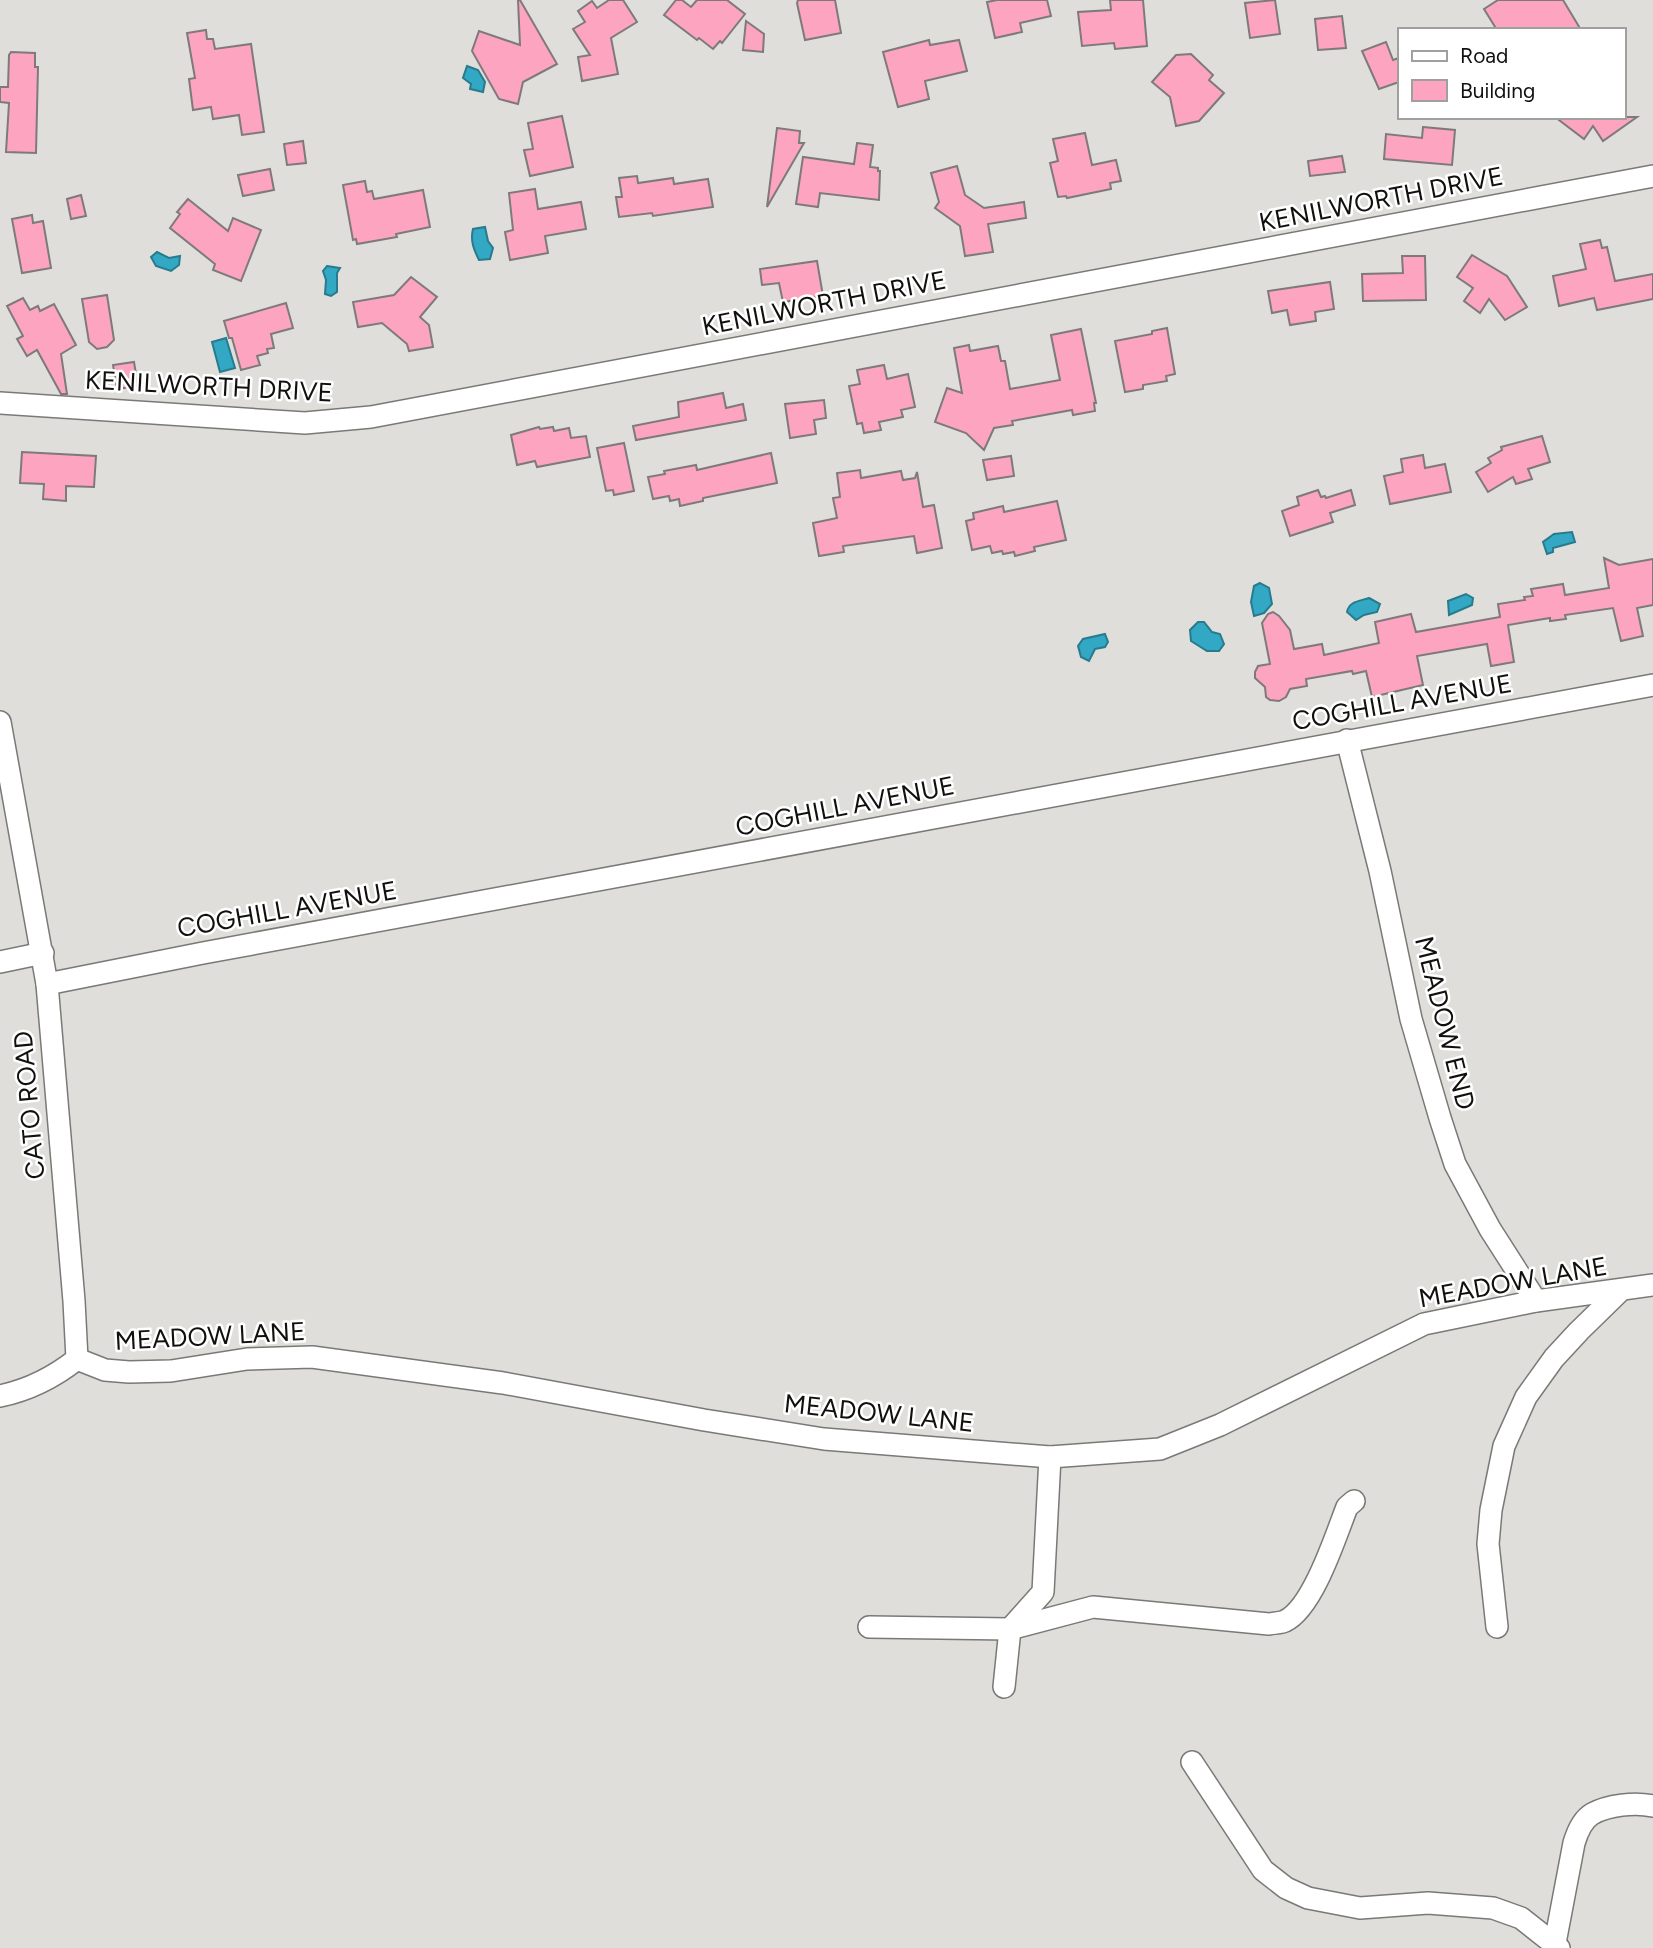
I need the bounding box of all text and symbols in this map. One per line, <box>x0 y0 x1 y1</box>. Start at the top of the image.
legend <box>1398 28 1625 119</box>
text: Road <box>1460 43 1508 68</box>
text: Building <box>1460 78 1535 103</box>
street label: KENILWORTH DRIVE <box>1256 160 1506 238</box>
street label: KENILWORTH DRIVE <box>699 264 949 342</box>
street label: KENILWORTH DRIVE <box>84 364 334 408</box>
street label: COGHILL AVENUE <box>1290 667 1514 737</box>
street label: COGHILL AVENUE <box>733 769 957 843</box>
street label: COGHILL AVENUE <box>175 874 399 944</box>
street label: MEADOW END <box>1408 933 1482 1113</box>
street label: CATO ROAD <box>7 1029 51 1181</box>
street label: MEADOW LANE <box>1416 1250 1610 1314</box>
street label: MEADOW LANE <box>114 1315 306 1357</box>
street label: MEADOW LANE <box>782 1387 976 1439</box>

